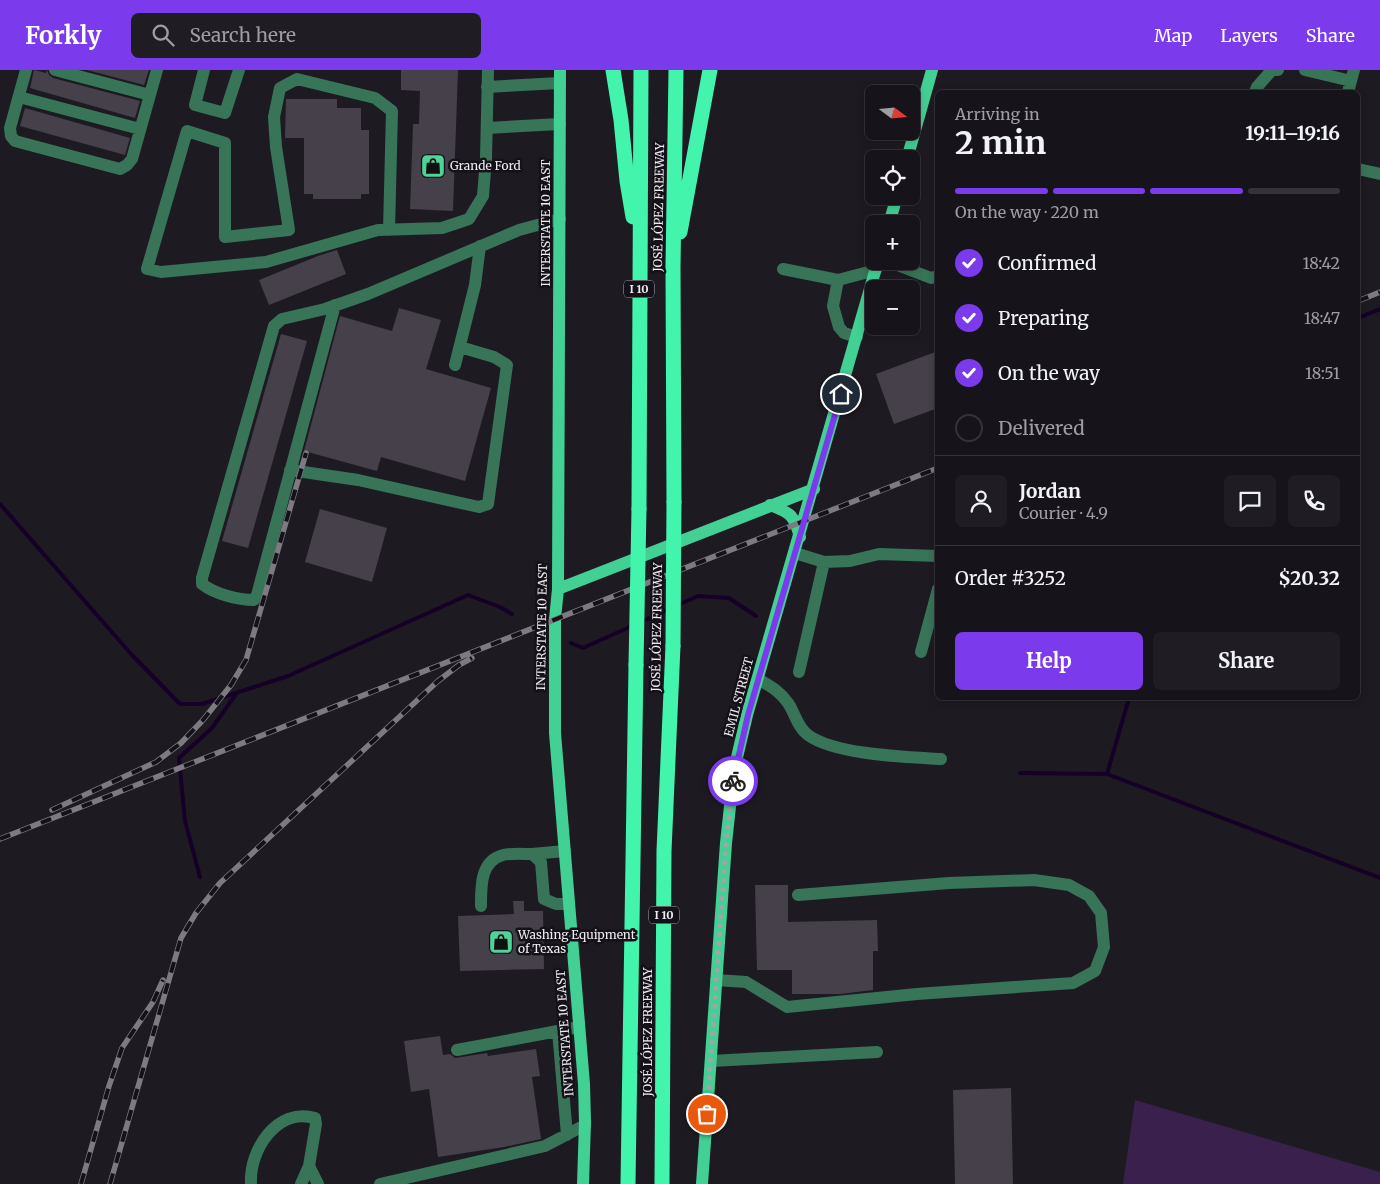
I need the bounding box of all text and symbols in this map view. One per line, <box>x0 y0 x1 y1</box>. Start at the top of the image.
search box <box>131 13 481 58</box>
text: Forkly <box>25 20 101 51</box>
icon: search <box>149 21 177 49</box>
text: Search here <box>189 23 296 47</box>
text: Map <box>1154 24 1192 47</box>
text: Layers <box>1220 24 1278 47</box>
text: Share <box>1306 24 1355 47</box>
north arrow <box>865 85 920 140</box>
map controls <box>865 85 920 335</box>
text: Arriving in <box>955 104 1040 124</box>
text: 19:11–19:16 <box>1245 121 1340 145</box>
text: 2 min <box>955 123 1046 163</box>
street label: JOSÉ LÓPEZ FREEWAY <box>650 142 667 273</box>
button: locate <box>865 150 920 205</box>
shop icon: Grande Ford <box>420 153 446 179</box>
place label: Grande Ford <box>450 158 521 173</box>
street label: INTERSTATE 10 EAST <box>538 159 553 286</box>
text: On the way · 220 m <box>955 202 1099 222</box>
button: + <box>865 215 920 270</box>
icon: check <box>955 249 983 277</box>
text: Confirmed <box>998 251 1096 275</box>
text: 18:42 <box>1303 253 1340 273</box>
road number: I 10 <box>624 280 654 298</box>
button: − <box>865 280 920 335</box>
icon: check <box>955 304 983 332</box>
text: Preparing <box>998 306 1089 330</box>
text: 18:47 <box>1304 308 1340 328</box>
icon: check <box>955 359 983 387</box>
text: On the way <box>998 361 1100 385</box>
text: 18:51 <box>1305 363 1340 383</box>
pin <box>820 373 862 415</box>
icon: home <box>827 380 855 408</box>
text: Delivered <box>998 416 1085 440</box>
button: person <box>955 475 1007 527</box>
button: chat <box>1224 475 1276 527</box>
button: phone <box>1288 475 1340 527</box>
text: Jordan <box>1019 479 1081 503</box>
text: Courier · 4.9 <box>1019 503 1108 523</box>
street label: JOSÉ LÓPEZ FREEWAY <box>648 562 665 693</box>
street label: INTERSTATE 10 EAST <box>533 563 550 691</box>
text: Order #3252 <box>955 566 1066 590</box>
text: $20.32 <box>1278 566 1340 590</box>
button: Help <box>955 632 1143 690</box>
button: Share <box>1153 632 1340 690</box>
street label: EMIL STREET <box>721 655 757 738</box>
courier <box>708 756 758 806</box>
icon: bike <box>719 767 747 795</box>
road number: I 10 <box>649 906 679 924</box>
place label: Washing Equipment of Texas <box>517 927 636 956</box>
shop icon: Washing Equipment of Texas <box>488 929 514 955</box>
street label: JOSÉ LÓPEZ FREEWAY <box>640 967 655 1098</box>
street label: INTERSTATE 10 EAST <box>553 969 576 1097</box>
pin <box>686 1093 728 1135</box>
icon: bag <box>693 1100 721 1128</box>

